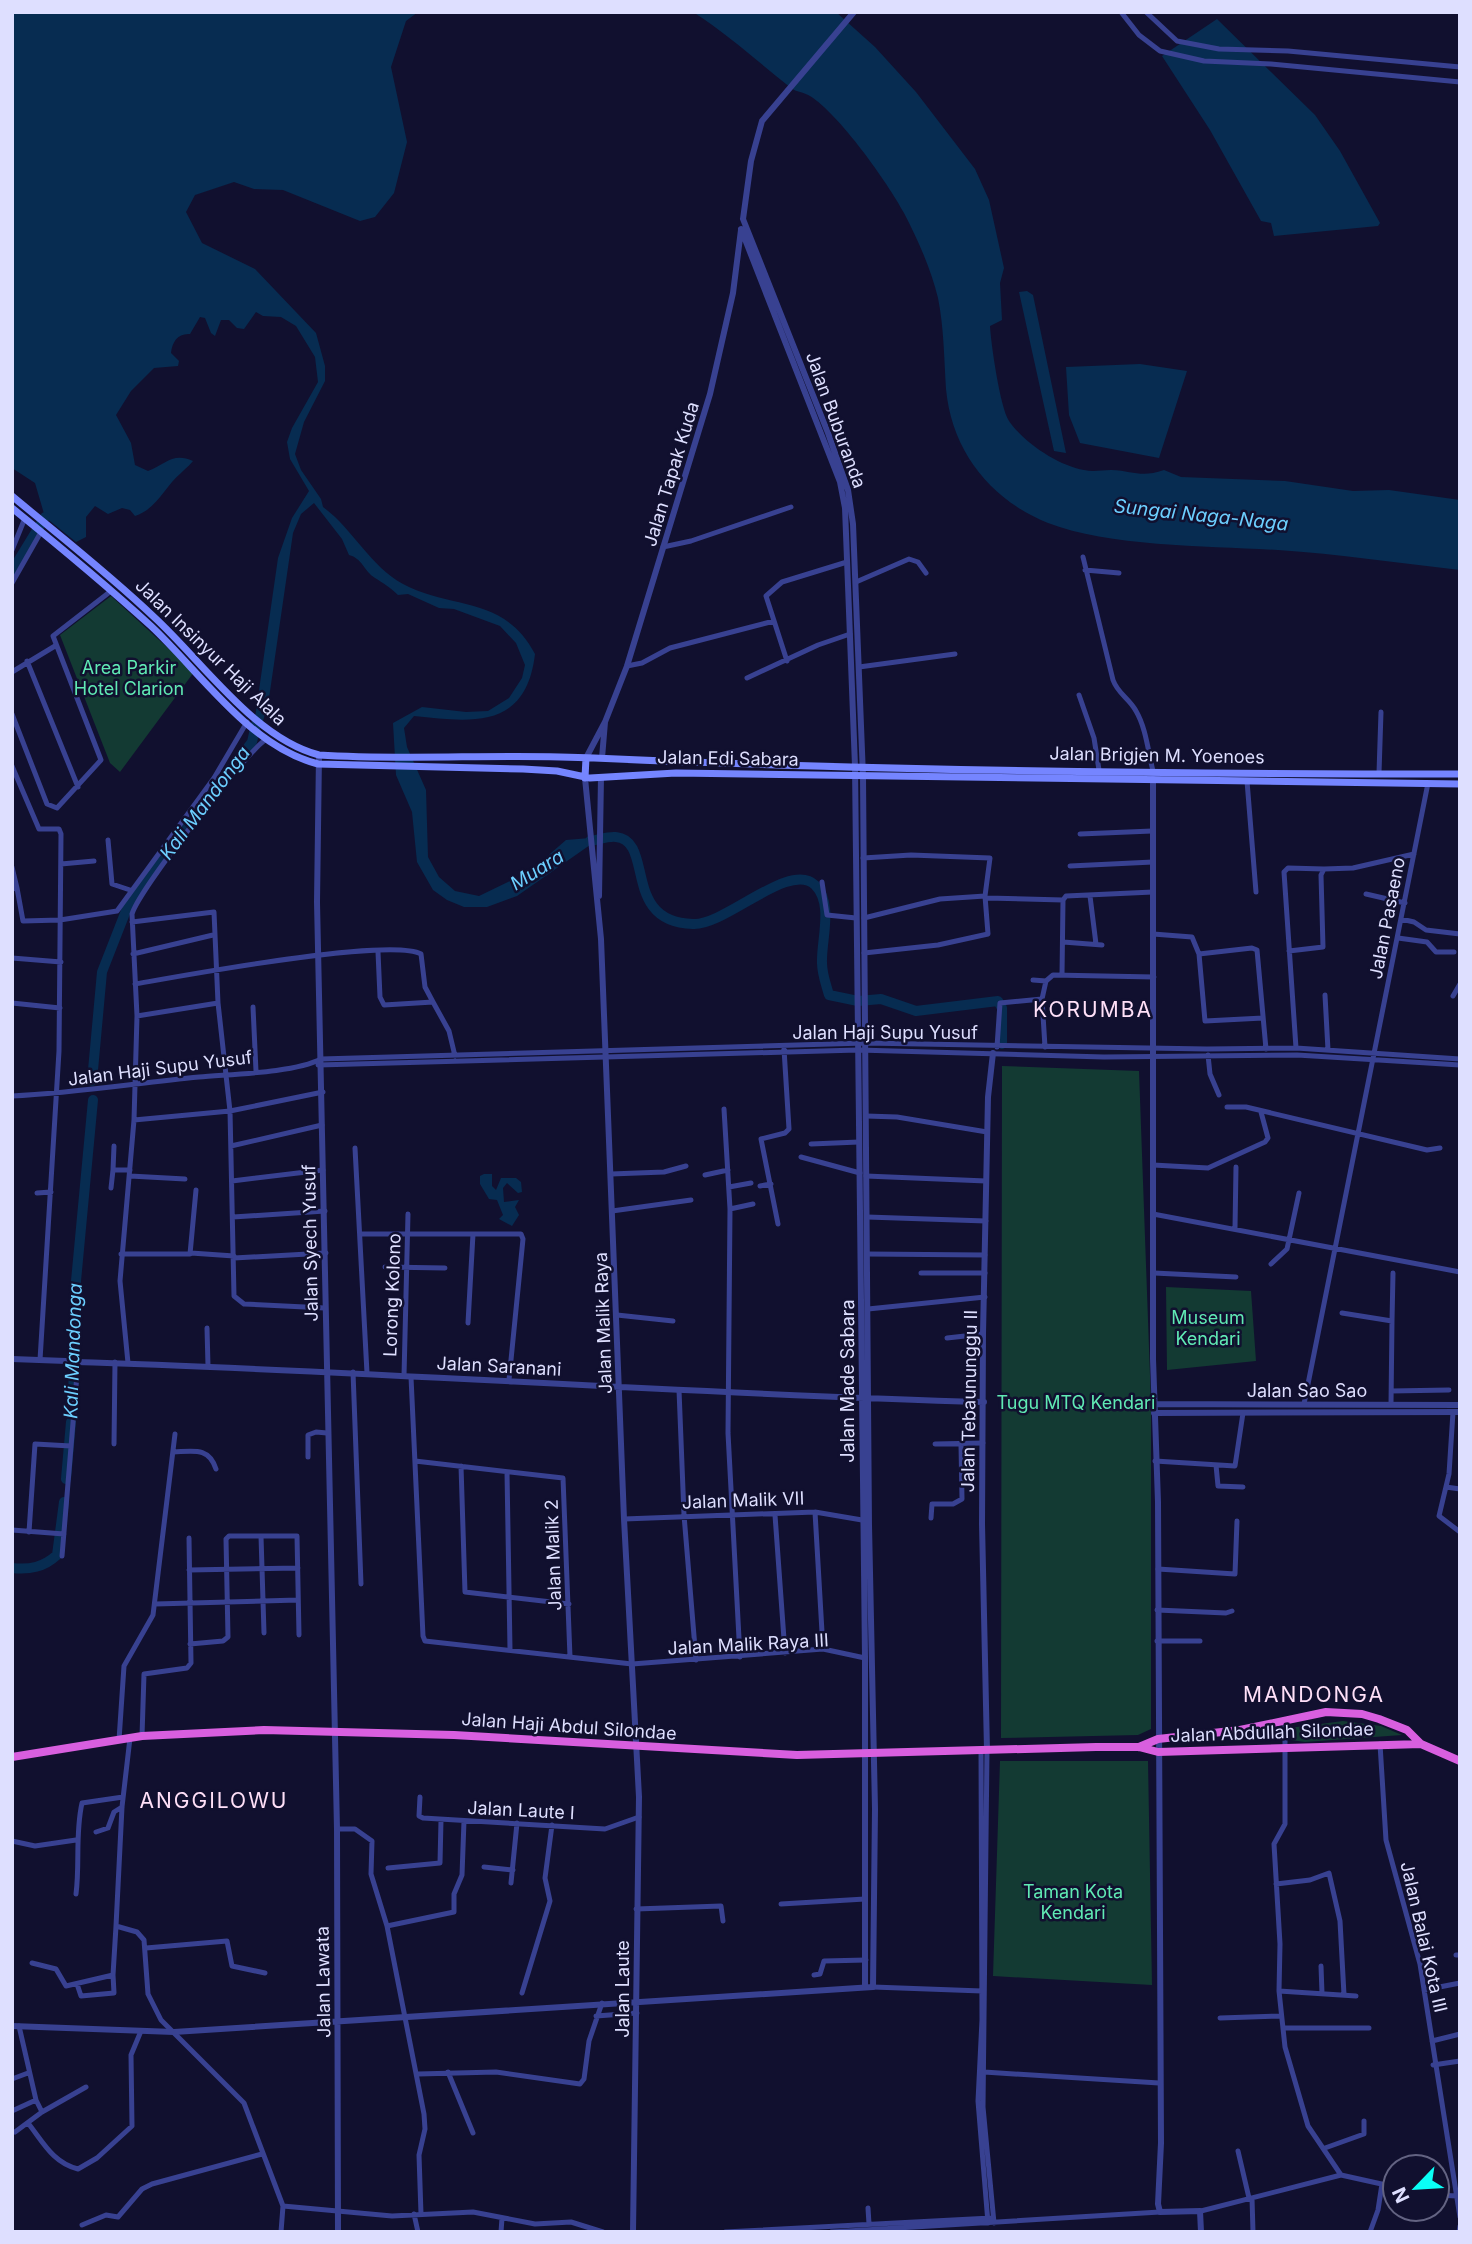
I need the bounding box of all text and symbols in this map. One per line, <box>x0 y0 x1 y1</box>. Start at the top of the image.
street label: Jalan Buburanda <box>802 349 870 491</box>
street label: Jalan Tapak Kuda <box>639 399 703 549</box>
water label: Sungai Naga-Naga <box>1113 494 1290 536</box>
street label: Jalan Insinyur Haji Alala <box>131 574 291 730</box>
park label: Area Parkir Hotel Clarion <box>74 657 184 699</box>
water label: Kali Mandonga <box>155 742 255 864</box>
street label: Jalan Brigjen M. Yoenoes <box>1049 743 1265 767</box>
street label: Jalan Edi Sabara <box>657 746 799 770</box>
water label: Muara <box>506 845 568 895</box>
street label: Jalan Pasaeno <box>1365 855 1409 981</box>
district label: KORUMBA <box>1033 997 1153 1022</box>
street label: Jalan Haji Supu Yusuf <box>792 1022 978 1043</box>
street label: Jalan Haji Supu Yusuf <box>67 1046 254 1090</box>
street label: Jalan Syech Yusuf <box>298 1164 322 1322</box>
street label: Lorong Kolono <box>379 1233 405 1357</box>
street label: Jalan Malik Raya <box>590 1252 616 1394</box>
water label: Kali Mandonga <box>59 1282 87 1419</box>
street label: Jalan Made Sabara <box>837 1299 858 1463</box>
park label: Museum Kendari <box>1171 1307 1245 1349</box>
street label: Jalan Tebaununggu II <box>957 1310 981 1492</box>
street label: Jalan Saranani <box>436 1352 562 1380</box>
street label: Jalan Sao Sao <box>1247 1380 1367 1401</box>
park label: Tugu MTQ Kendari <box>997 1392 1155 1413</box>
street label: Jalan Malik VII <box>681 1487 805 1513</box>
street label: Jalan Malik 2 <box>541 1499 565 1611</box>
street label: Jalan Malik Raya III <box>667 1629 829 1659</box>
district label: MANDONGA <box>1243 1682 1385 1707</box>
street label: Jalan Haji Abdul Silondae <box>461 1708 677 1744</box>
street label: Jalan Abdullah Silondae <box>1170 1718 1374 1746</box>
district label: ANGGILOWU <box>140 1788 288 1813</box>
street label: Jalan Laute I <box>467 1797 575 1823</box>
street label: Jalan Balai Kota III <box>1396 1860 1452 2014</box>
park label: Taman Kota Kendari <box>1023 1881 1123 1923</box>
street label: Jalan Lawata <box>312 1926 334 2038</box>
street label: Jalan Laute <box>612 1940 633 2038</box>
north arrow <box>1381 2153 1451 2223</box>
text: N <box>1388 2184 1415 2206</box>

